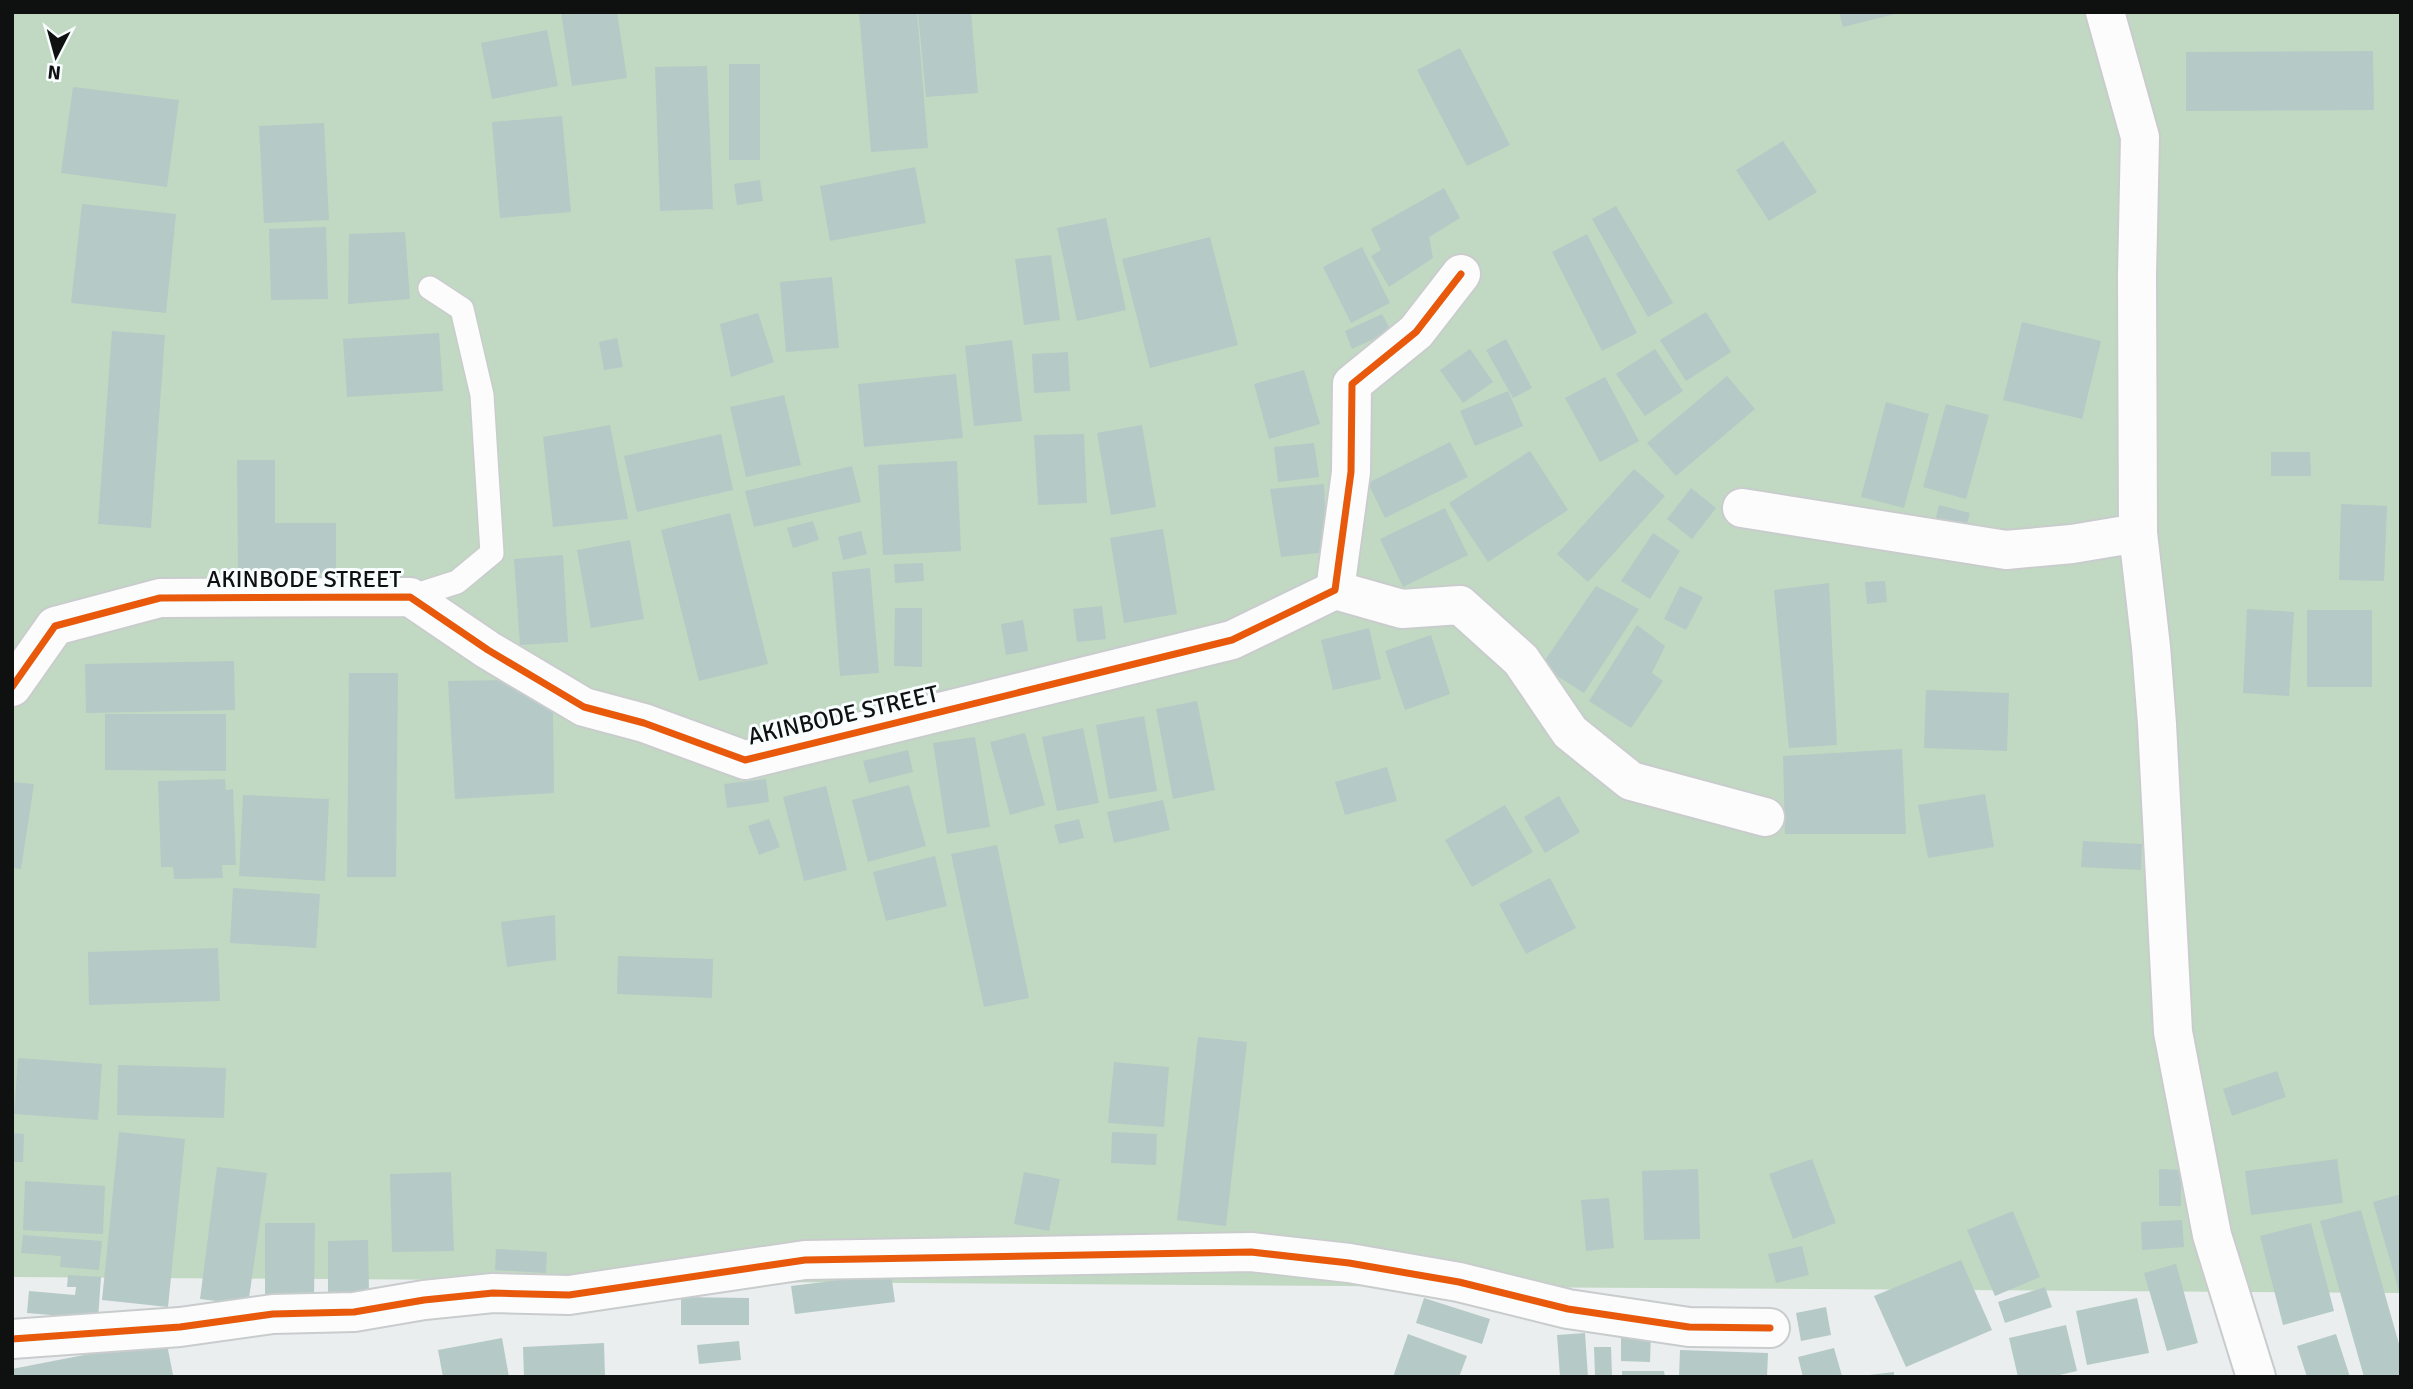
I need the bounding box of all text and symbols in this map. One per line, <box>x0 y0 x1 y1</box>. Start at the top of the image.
north arrow <box>21 21 91 91</box>
text: N <box>47 59 62 85</box>
street label: AKINBODE STREET <box>207 564 402 594</box>
street label: AKINBODE STREET <box>745 678 941 752</box>

